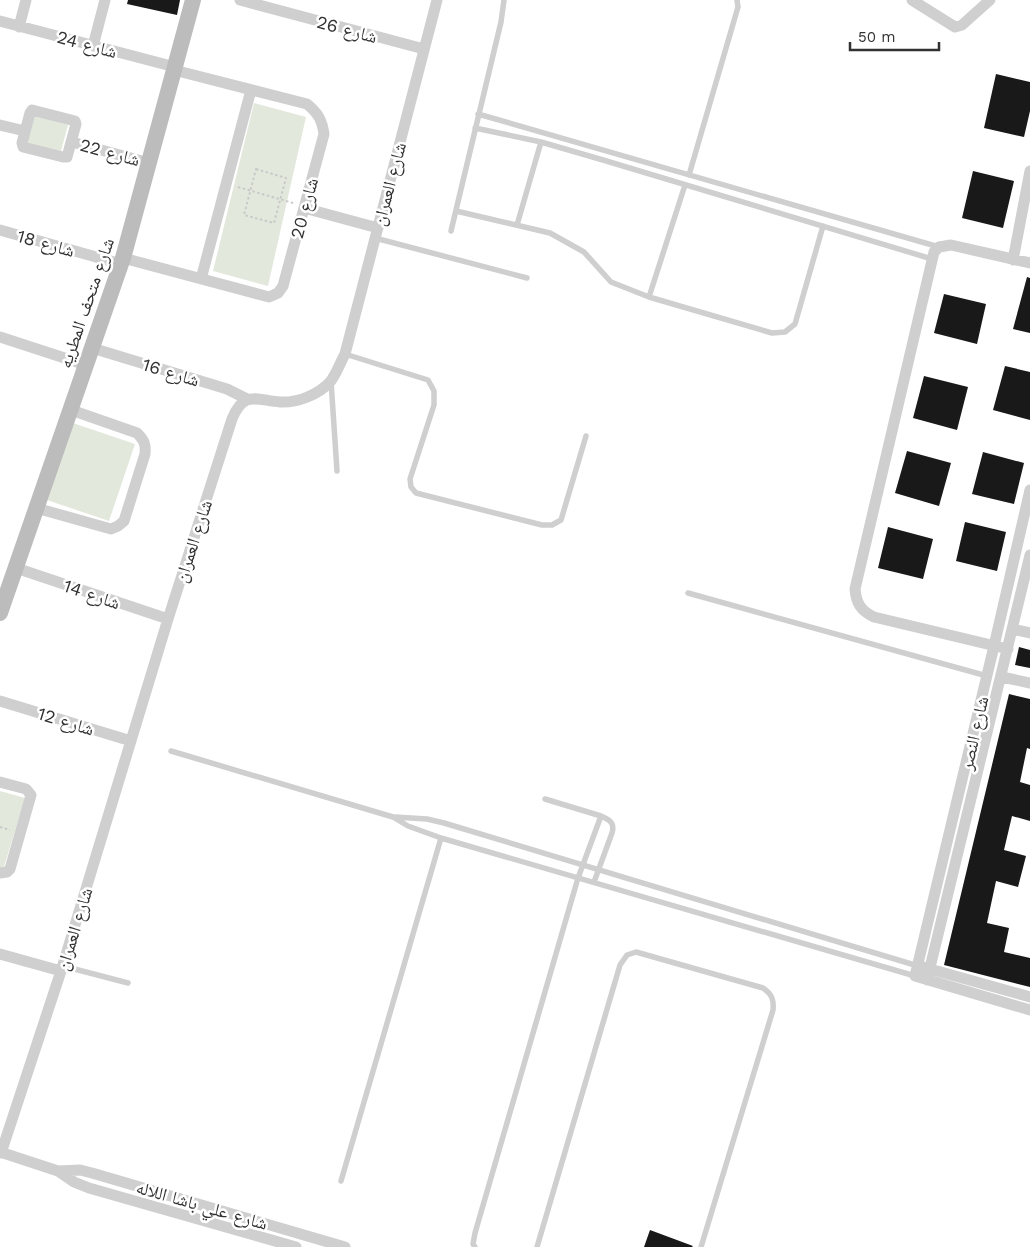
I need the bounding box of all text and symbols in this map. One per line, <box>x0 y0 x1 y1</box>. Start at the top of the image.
street label: شارع 26 <box>314 11 380 48</box>
scale bar <box>850 20 939 52</box>
street label: شارع 24 <box>54 26 119 63</box>
text: 50 m <box>858 28 895 46</box>
street label: شارع 22 <box>77 134 142 171</box>
street label: شارع العمران <box>368 140 411 228</box>
street label: شارع 20 <box>286 175 323 241</box>
street label: شارع 18 <box>15 225 77 262</box>
street label: شارع متحف المطريه <box>54 235 119 371</box>
street label: شارع 16 <box>140 353 202 392</box>
street label: شارع العمران <box>170 497 217 585</box>
street label: شارع 14 <box>61 575 123 614</box>
street label: شارع النصر <box>955 694 994 773</box>
street label: شارع 12 <box>35 702 97 740</box>
street label: شارع العمران <box>51 885 97 973</box>
street label: شارع علي باشا اللاله <box>133 1176 270 1238</box>

